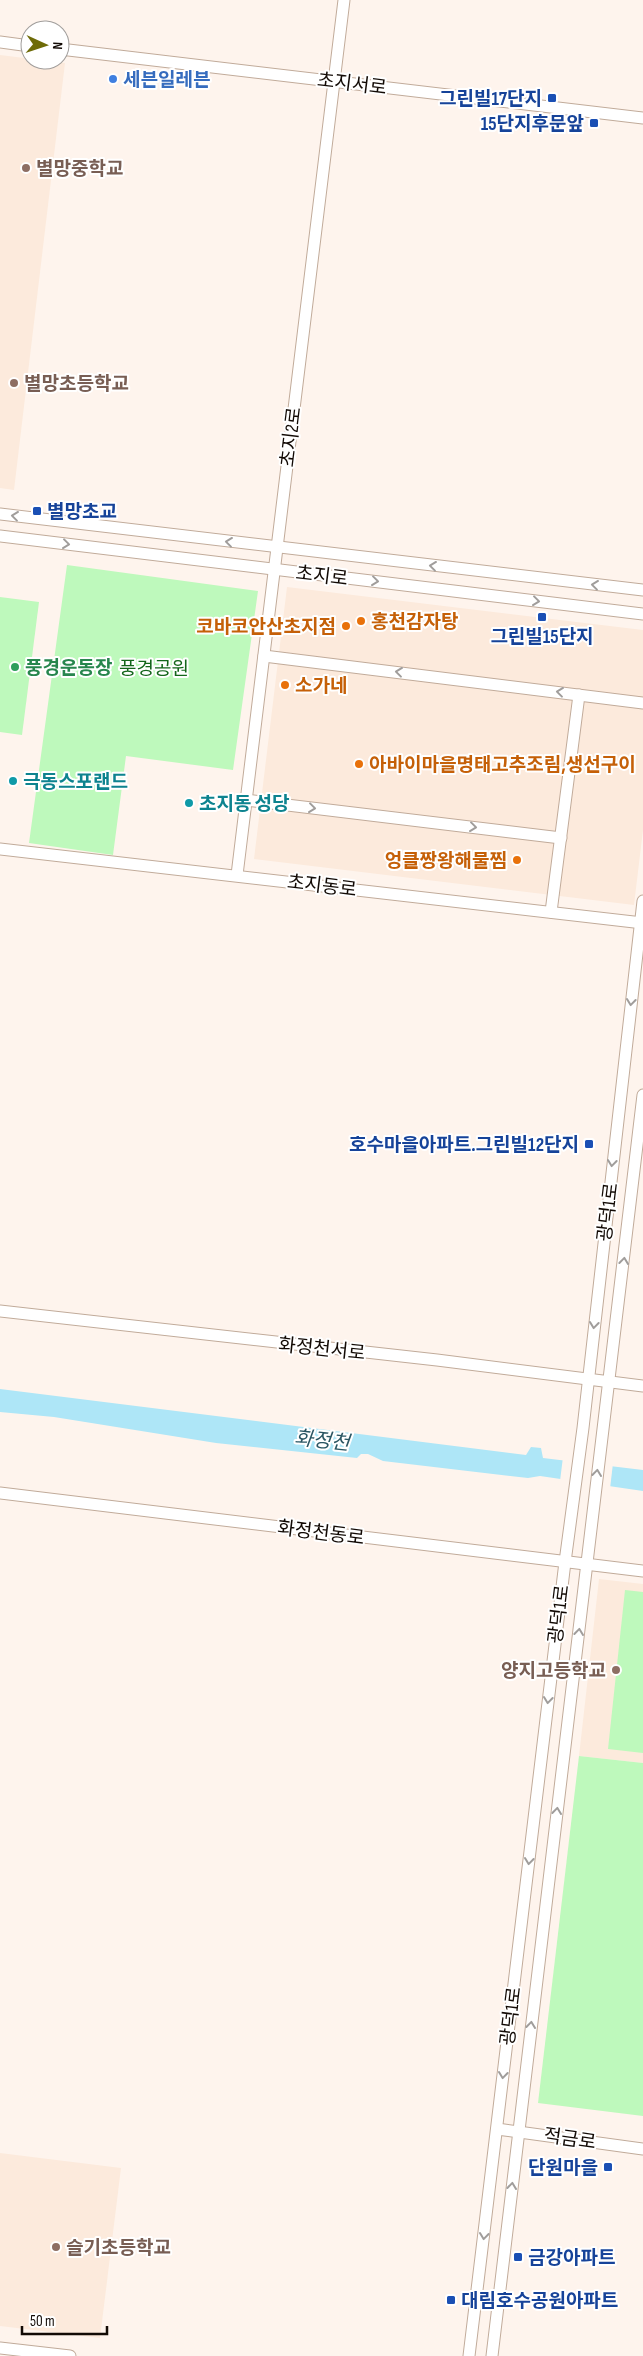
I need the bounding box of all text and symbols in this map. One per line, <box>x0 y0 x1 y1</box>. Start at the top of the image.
north arrow <box>20 20 70 70</box>
text: N <box>49 41 66 50</box>
place label: 세븐일레븐 <box>123 69 210 92</box>
street label: 초지서로 <box>316 69 388 100</box>
marker: 세븐일레븐 <box>107 73 119 85</box>
place label: 그린빌17단지 <box>439 88 542 111</box>
marker: 그린빌17단지 <box>546 92 558 104</box>
place label: 15단지후문앞 <box>481 113 584 136</box>
marker: 15단지후문앞 <box>588 117 600 129</box>
place label: 별망중학교 <box>36 158 123 181</box>
marker: 별망중학교 <box>20 162 32 174</box>
place label: 별망초등학교 <box>24 373 129 396</box>
marker: 별망초등학교 <box>8 377 20 389</box>
street label: 초지2로 <box>276 406 307 469</box>
place label: 별망초교 <box>47 501 117 524</box>
marker: 별망초교 <box>31 505 43 517</box>
one-way arrow <box>11 511 19 522</box>
one-way arrow <box>224 537 232 548</box>
one-way arrow <box>62 538 70 549</box>
one-way arrow <box>429 561 437 572</box>
street label: 초지로 <box>294 562 349 591</box>
one-way arrow <box>371 575 379 586</box>
one-way arrow <box>590 580 598 591</box>
one-way arrow <box>532 595 540 606</box>
place label: 홍천감자탕 <box>371 611 458 634</box>
marker: 그린빌15단지 <box>536 611 548 623</box>
marker: 홍천감자탕 <box>355 615 367 627</box>
place label: 코바코안산초지점 <box>196 616 336 639</box>
marker: 코바코안산초지점 <box>340 620 352 632</box>
place label: 그린빌15단지 <box>490 626 594 649</box>
place label: 풍경운동장 <box>25 657 112 680</box>
park label: 풍경공원 <box>119 658 189 681</box>
marker: 풍경운동장 <box>9 661 21 673</box>
one-way arrow <box>394 667 402 678</box>
place label: 소가네 <box>295 675 347 698</box>
marker: 소가네 <box>279 679 291 691</box>
one-way arrow <box>556 687 564 698</box>
place label: 아바이마을명태고추조림,생선구이 <box>369 754 636 777</box>
marker: 아바이마을명태고추조림,생선구이 <box>353 758 365 770</box>
place label: 극동스포랜드 <box>23 771 128 794</box>
marker: 극동스포랜드 <box>7 775 19 787</box>
place label: 초지동 성당 <box>199 793 290 816</box>
marker: 초지동 성당 <box>183 797 195 809</box>
one-way arrow <box>308 802 316 813</box>
one-way arrow <box>470 821 478 832</box>
place label: 엉클짱왕해물찜 <box>385 850 507 873</box>
marker: 엉클짱왕해물찜 <box>511 854 523 866</box>
street label: 초지동로 <box>286 871 358 902</box>
one-way arrow <box>626 998 637 1006</box>
place label: 호수마을아파트.그린빌12단지 <box>349 1134 579 1157</box>
marker: 호수마을아파트.그린빌12단지 <box>583 1138 595 1150</box>
one-way arrow <box>607 1160 618 1168</box>
street label: 광덕1로 <box>593 1181 624 1243</box>
one-way arrow <box>618 1257 629 1265</box>
one-way arrow <box>589 1321 600 1329</box>
street label: 화정천서로 <box>277 1333 367 1365</box>
water label: 화정천 <box>293 1426 353 1456</box>
one-way arrow <box>591 1469 601 1477</box>
street label: 화정천동로 <box>276 1517 366 1550</box>
street label: 광덕1로 <box>544 1583 575 1645</box>
one-way arrow <box>573 1628 584 1636</box>
place label: 양지고등학교 <box>501 1660 606 1683</box>
marker: 양지고등학교 <box>610 1664 622 1676</box>
one-way arrow <box>543 1696 554 1704</box>
one-way arrow <box>551 1807 562 1815</box>
one-way arrow <box>524 1858 535 1866</box>
street label: 광덕1로 <box>496 1985 527 2047</box>
one-way arrow <box>525 2020 536 2028</box>
one-way arrow <box>498 2071 509 2079</box>
street label: 적금로 <box>542 2124 597 2155</box>
place label: 단원마을 <box>528 2157 598 2180</box>
marker: 단원마을 <box>602 2161 614 2173</box>
one-way arrow <box>506 2182 517 2190</box>
one-way arrow <box>479 2232 490 2240</box>
place label: 슬기초등학교 <box>66 2237 171 2260</box>
marker: 슬기초등학교 <box>50 2241 62 2253</box>
place label: 금강아파트 <box>528 2247 615 2270</box>
marker: 금강아파트 <box>512 2251 524 2263</box>
place label: 대림호수공원아파트 <box>461 2290 618 2313</box>
marker: 대림호수공원아파트 <box>445 2294 457 2306</box>
scale bar <box>22 2304 108 2336</box>
text: 50 m <box>30 2312 55 2331</box>

